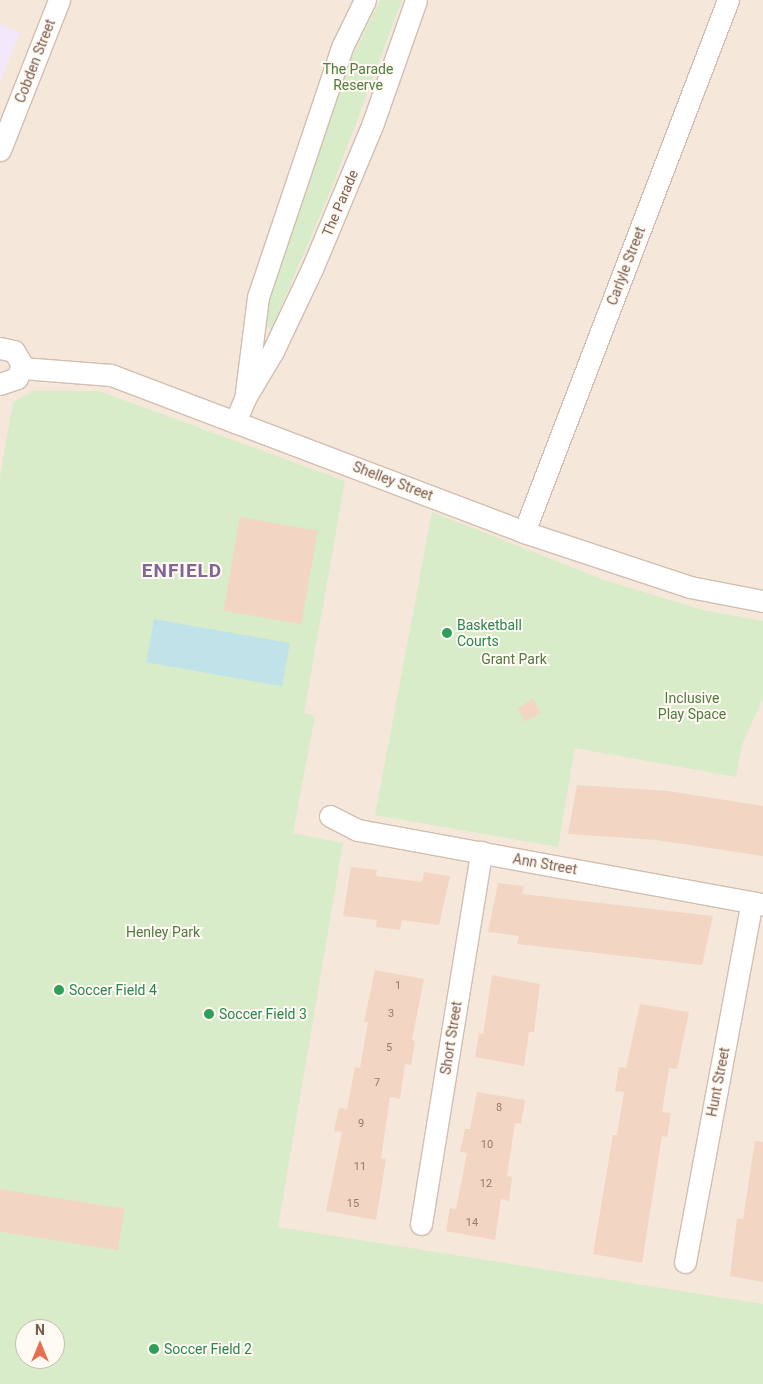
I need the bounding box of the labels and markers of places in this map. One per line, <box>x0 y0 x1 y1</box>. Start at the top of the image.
place label: Basketball Courts <box>457 617 522 650</box>
marker: Basketball Courts <box>441 627 453 639</box>
place label: Soccer Field 4 <box>69 982 157 998</box>
marker: Soccer Field 4 <box>53 984 65 996</box>
place label: Soccer Field 3 <box>219 1006 307 1022</box>
marker: Soccer Field 3 <box>203 1008 215 1020</box>
place label: Soccer Field 2 <box>164 1341 252 1357</box>
marker: Soccer Field 2 <box>148 1343 160 1355</box>

